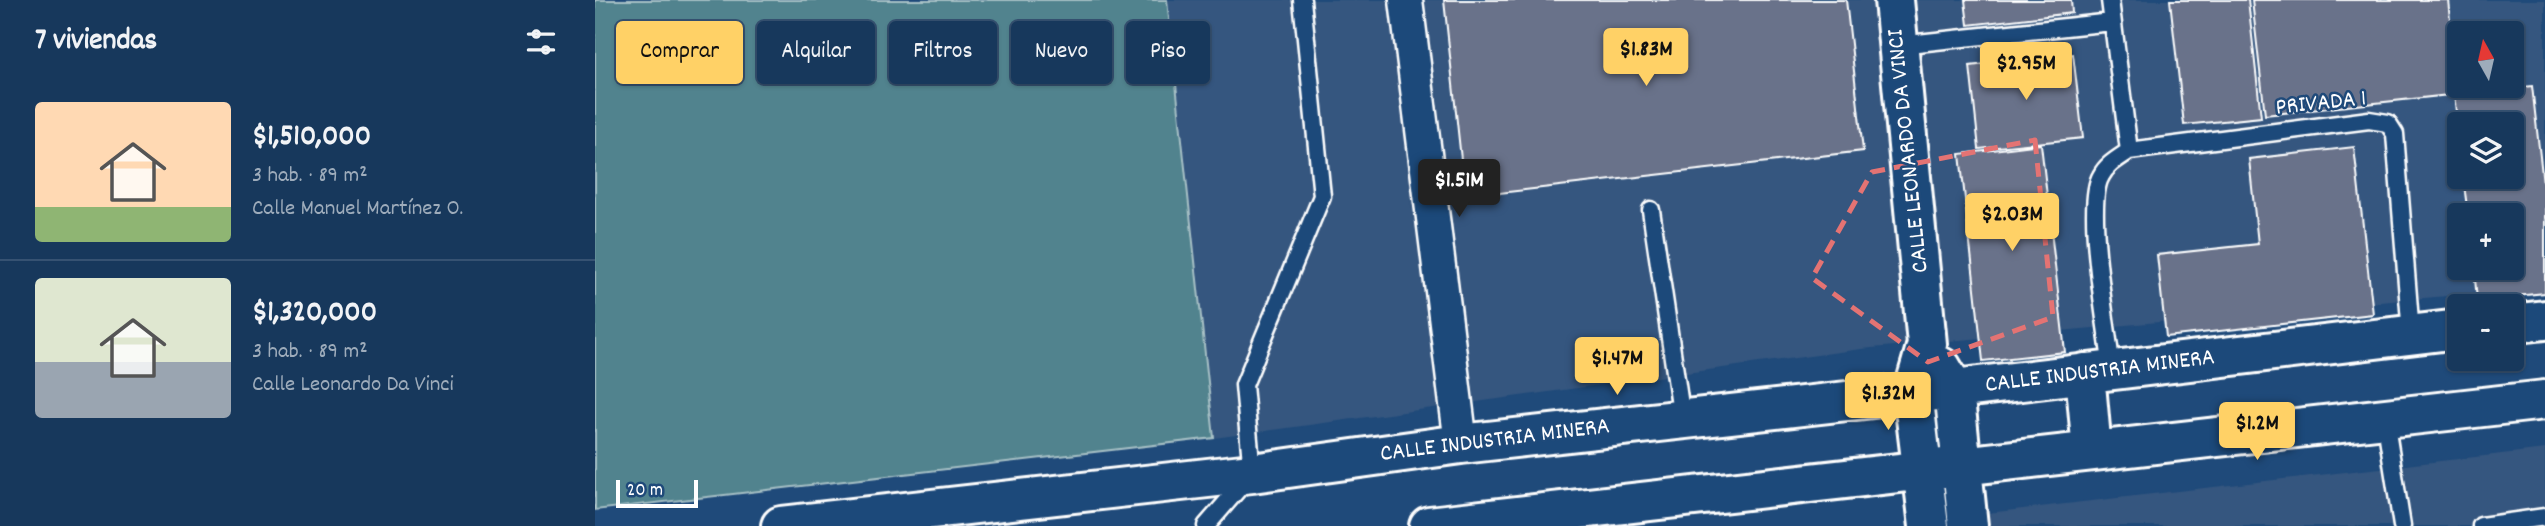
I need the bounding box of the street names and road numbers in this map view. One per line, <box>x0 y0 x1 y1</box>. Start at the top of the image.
street label: CALLE LEONARDO DA VINCI <box>1879 27 1939 275</box>
street label: PRIVADA 1 <box>2274 82 2368 126</box>
street label: CALLE INDUSTRIA MINERA <box>1983 341 2217 403</box>
street label: CALLE INDUSTRIA MINERA <box>1378 410 1612 472</box>

